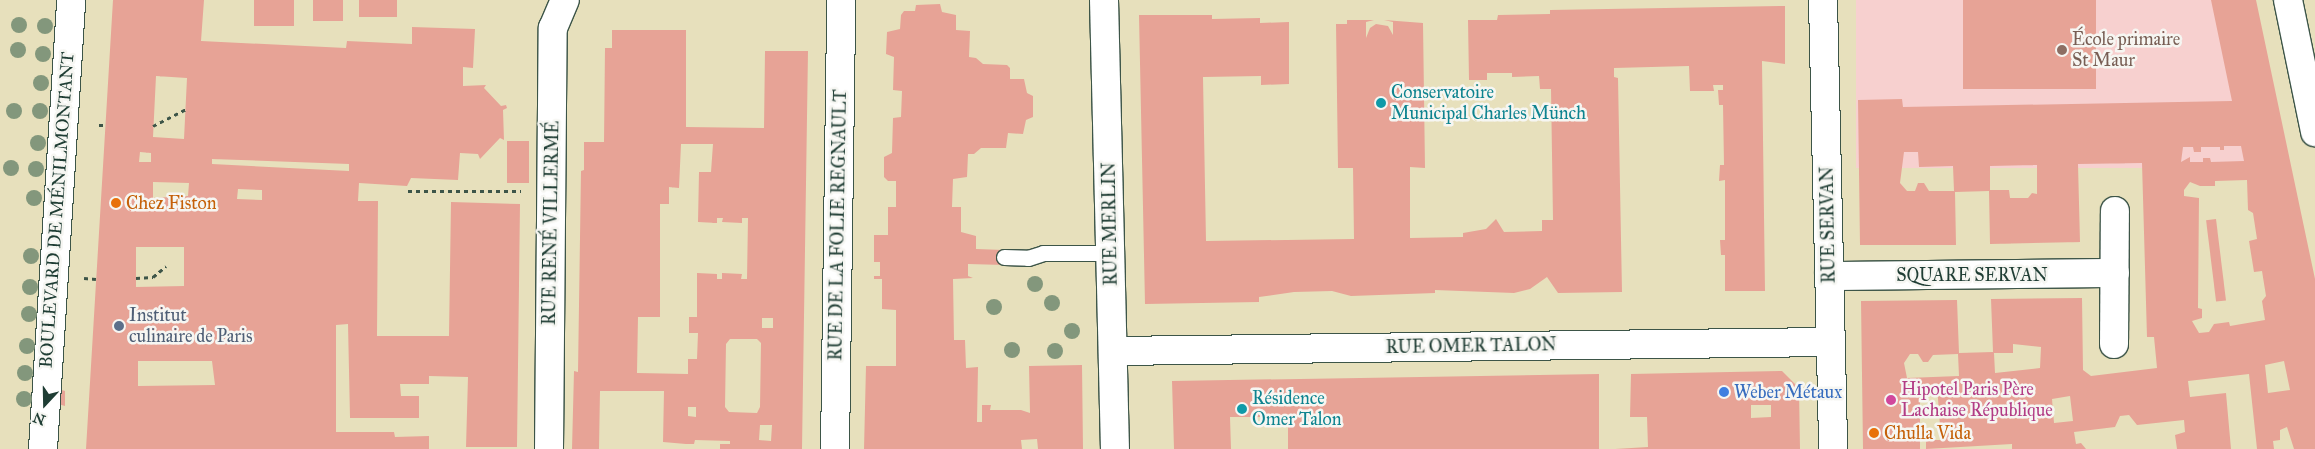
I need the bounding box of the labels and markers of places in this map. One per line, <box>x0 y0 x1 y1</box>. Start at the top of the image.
place label: École primaire St Maur <box>2072 29 2180 72</box>
marker: École primaire St Maur <box>2056 44 2068 56</box>
place label: Conservatoire Municipal Charles Münch <box>1391 82 1586 125</box>
marker: Conservatoire Municipal Charles Münch <box>1375 97 1387 109</box>
place label: Chez Fiston <box>126 192 217 214</box>
marker: Chez Fiston <box>110 197 122 209</box>
place label: Institut culinaire de Paris <box>129 305 253 348</box>
marker: Institut culinaire de Paris <box>113 320 125 332</box>
place label: Hipotel Paris Père Lachaise République <box>1901 379 2053 422</box>
place label: Weber Métaux <box>1734 381 1842 403</box>
marker: Weber Métaux <box>1718 386 1730 398</box>
place label: Résidence Omer Talon <box>1252 388 1341 430</box>
marker: Hipotel Paris Père Lachaise République <box>1885 394 1897 406</box>
marker: Résidence Omer Talon <box>1236 403 1248 415</box>
place label: Chulla Vida <box>1884 422 1971 444</box>
marker: Chulla Vida <box>1868 427 1880 439</box>

